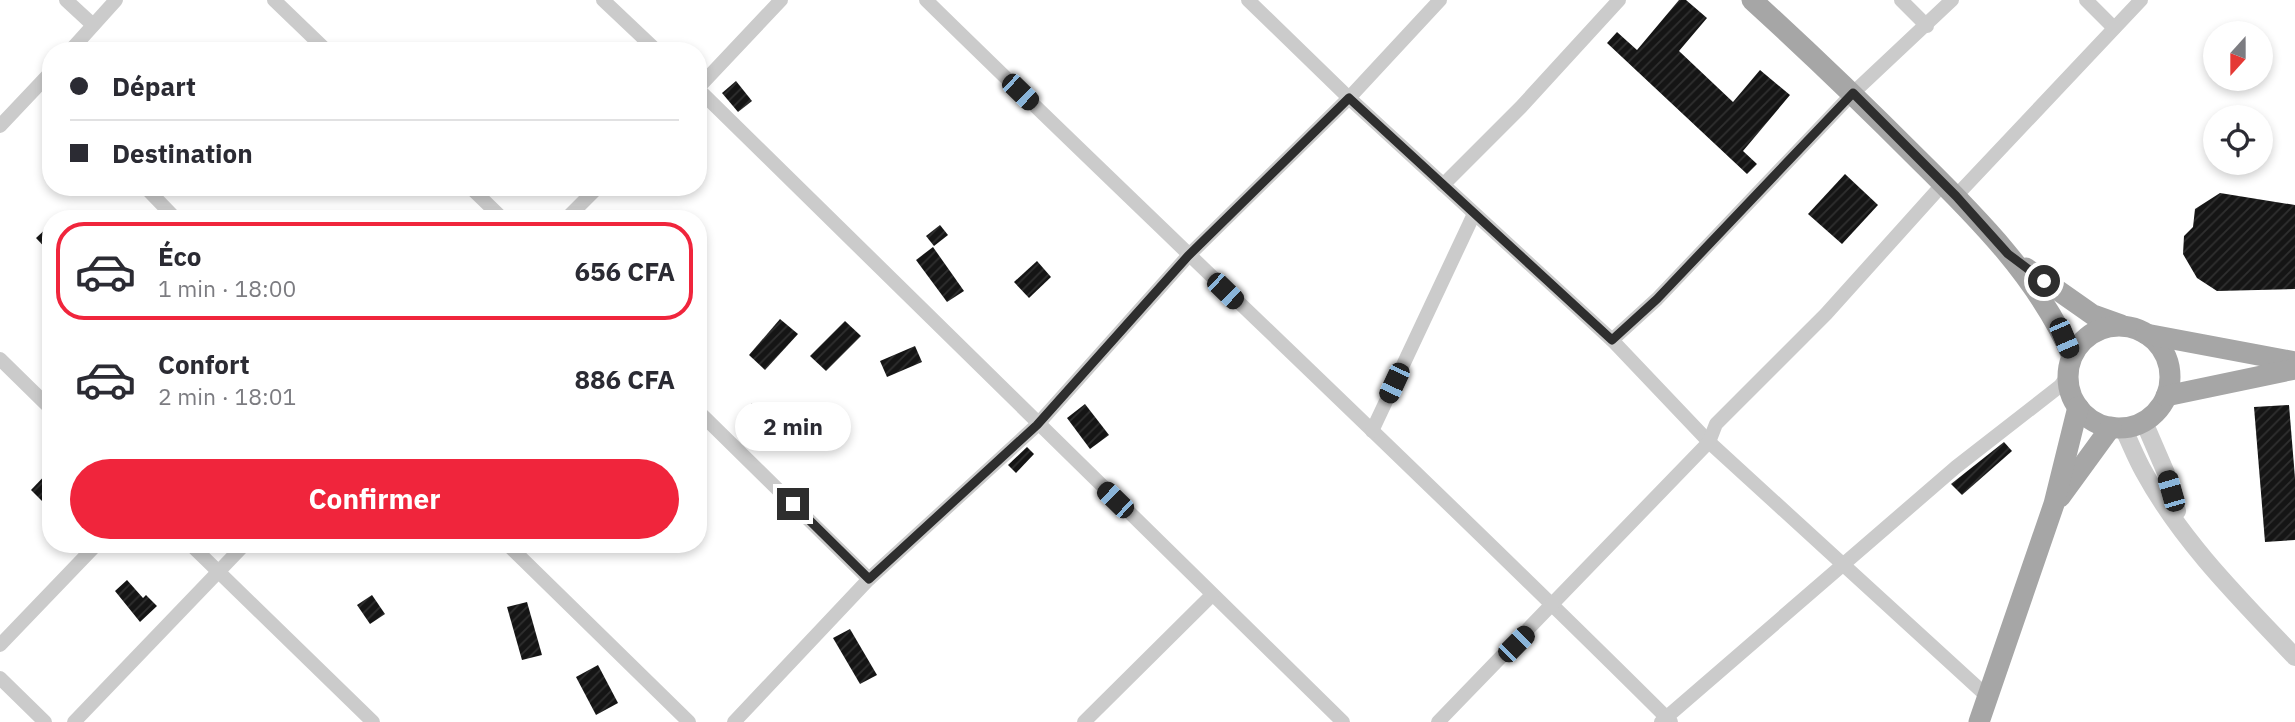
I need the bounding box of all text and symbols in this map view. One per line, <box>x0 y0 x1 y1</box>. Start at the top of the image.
north arrow <box>2203 21 2273 91</box>
map controls <box>2203 21 2273 175</box>
text: Départ <box>112 69 196 103</box>
car <box>998 70 1043 114</box>
button: locate <box>2203 105 2273 175</box>
text: Destination <box>112 136 253 170</box>
text: Éco <box>158 239 202 273</box>
icon: car <box>74 240 137 303</box>
text: 656 CFA <box>574 254 675 288</box>
route start <box>2028 265 2060 297</box>
car <box>1203 269 1248 313</box>
text: 1 min · 18:00 <box>158 273 296 303</box>
car <box>2047 315 2082 361</box>
text: Confort <box>158 347 250 381</box>
icon: car <box>74 348 137 411</box>
car <box>1376 360 1413 406</box>
text: 886 CFA <box>574 362 675 396</box>
text: 2 min · 18:01 <box>158 381 296 411</box>
callout: 2 min <box>735 402 851 452</box>
text: 2 min <box>763 411 823 441</box>
button: Confirmer <box>70 459 679 539</box>
car <box>2156 468 2187 514</box>
car <box>1093 478 1138 522</box>
route end <box>777 488 809 520</box>
car <box>1494 622 1539 666</box>

